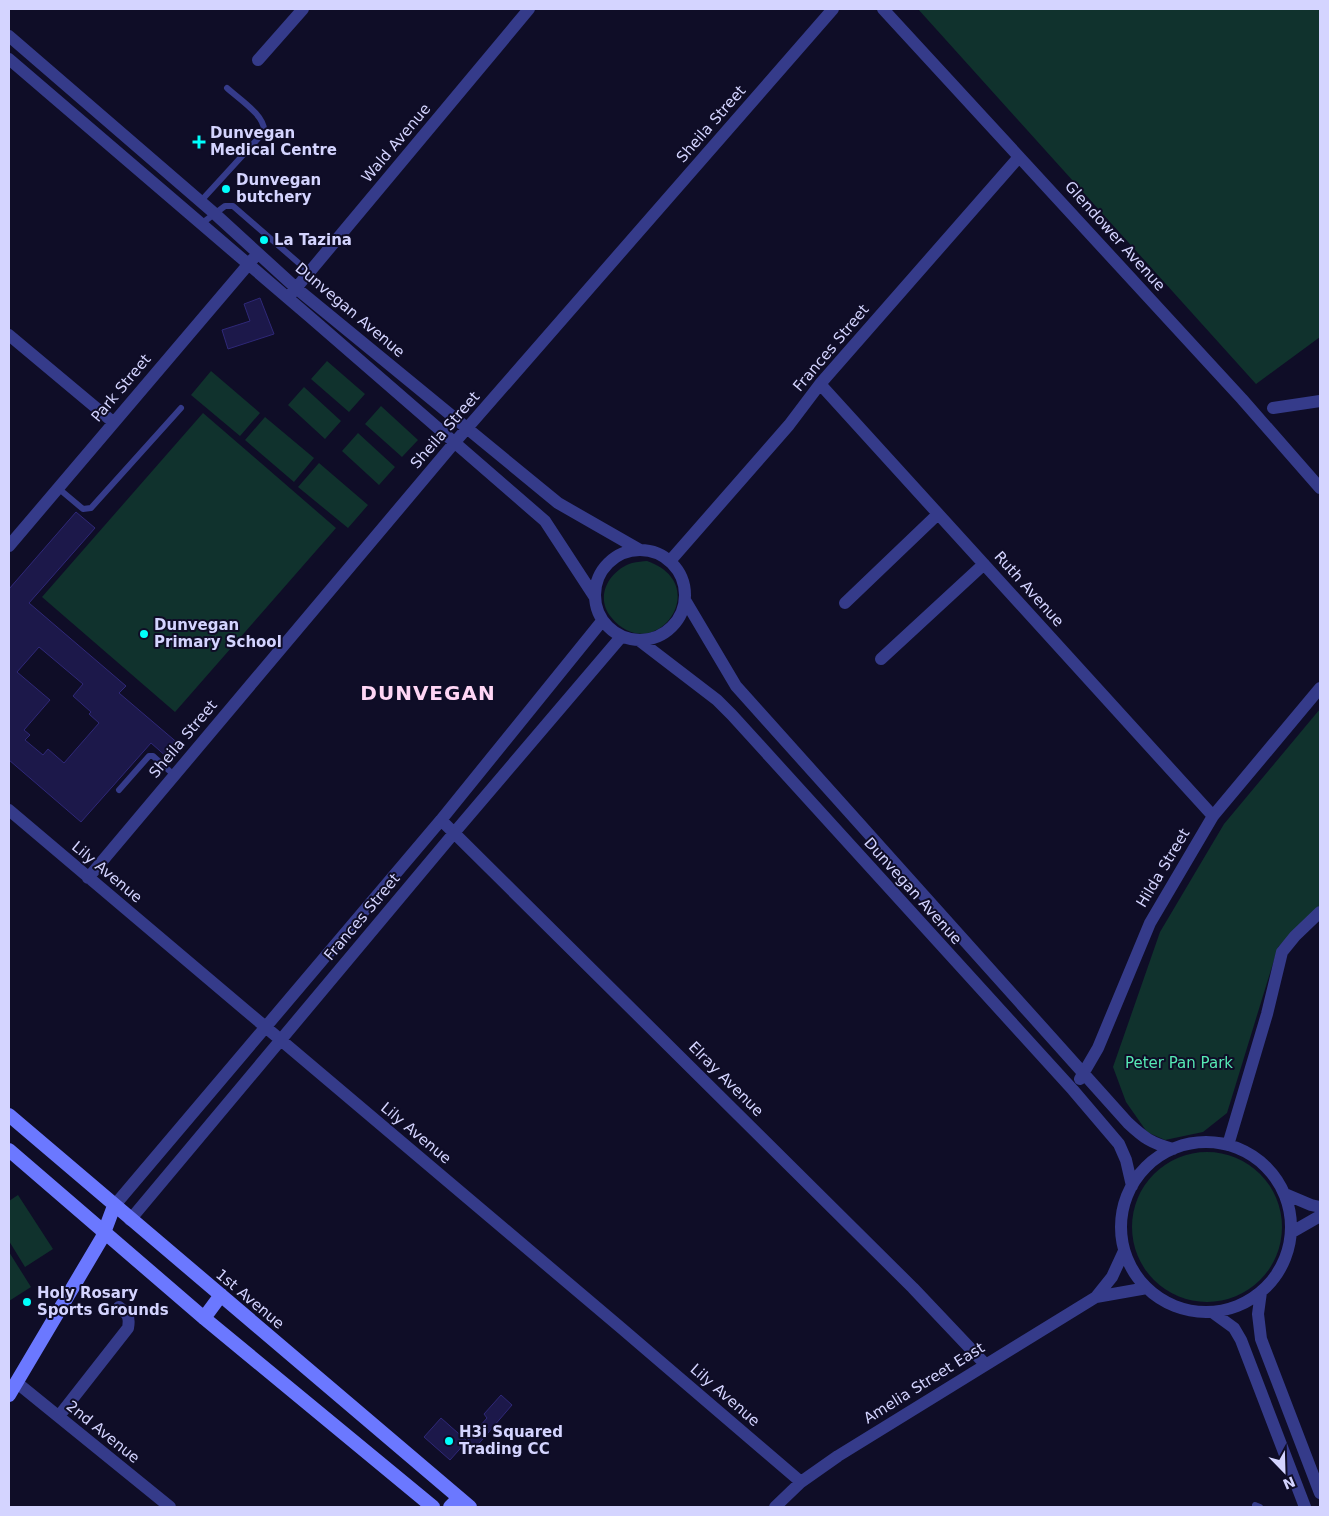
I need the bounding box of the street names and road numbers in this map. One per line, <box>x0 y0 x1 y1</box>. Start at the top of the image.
street label: Sheila Street <box>673 82 749 166</box>
street label: Wald Avenue <box>358 100 434 186</box>
street label: Glendower Avenue <box>1061 177 1169 295</box>
street label: Dunvegan Avenue <box>292 259 408 361</box>
street label: Frances Street <box>789 301 873 395</box>
street label: Park Street <box>88 350 155 425</box>
street label: Sheila Street <box>407 388 483 472</box>
street label: Ruth Avenue <box>990 548 1068 630</box>
street label: Sheila Street <box>145 696 221 782</box>
street label: Hilda Street <box>1132 825 1194 911</box>
street label: Dunvegan Avenue <box>860 834 966 948</box>
street label: Lily Avenue <box>68 837 146 907</box>
street label: Frances Street <box>320 870 404 964</box>
street label: Elray Avenue <box>685 1038 767 1120</box>
street label: Lily Avenue <box>377 1098 455 1168</box>
street label: 1st Avenue <box>212 1265 288 1333</box>
street label: Amelia Street East <box>860 1338 988 1427</box>
street label: Lily Avenue <box>687 1360 763 1430</box>
street label: 2nd Avenue <box>63 1397 143 1467</box>

